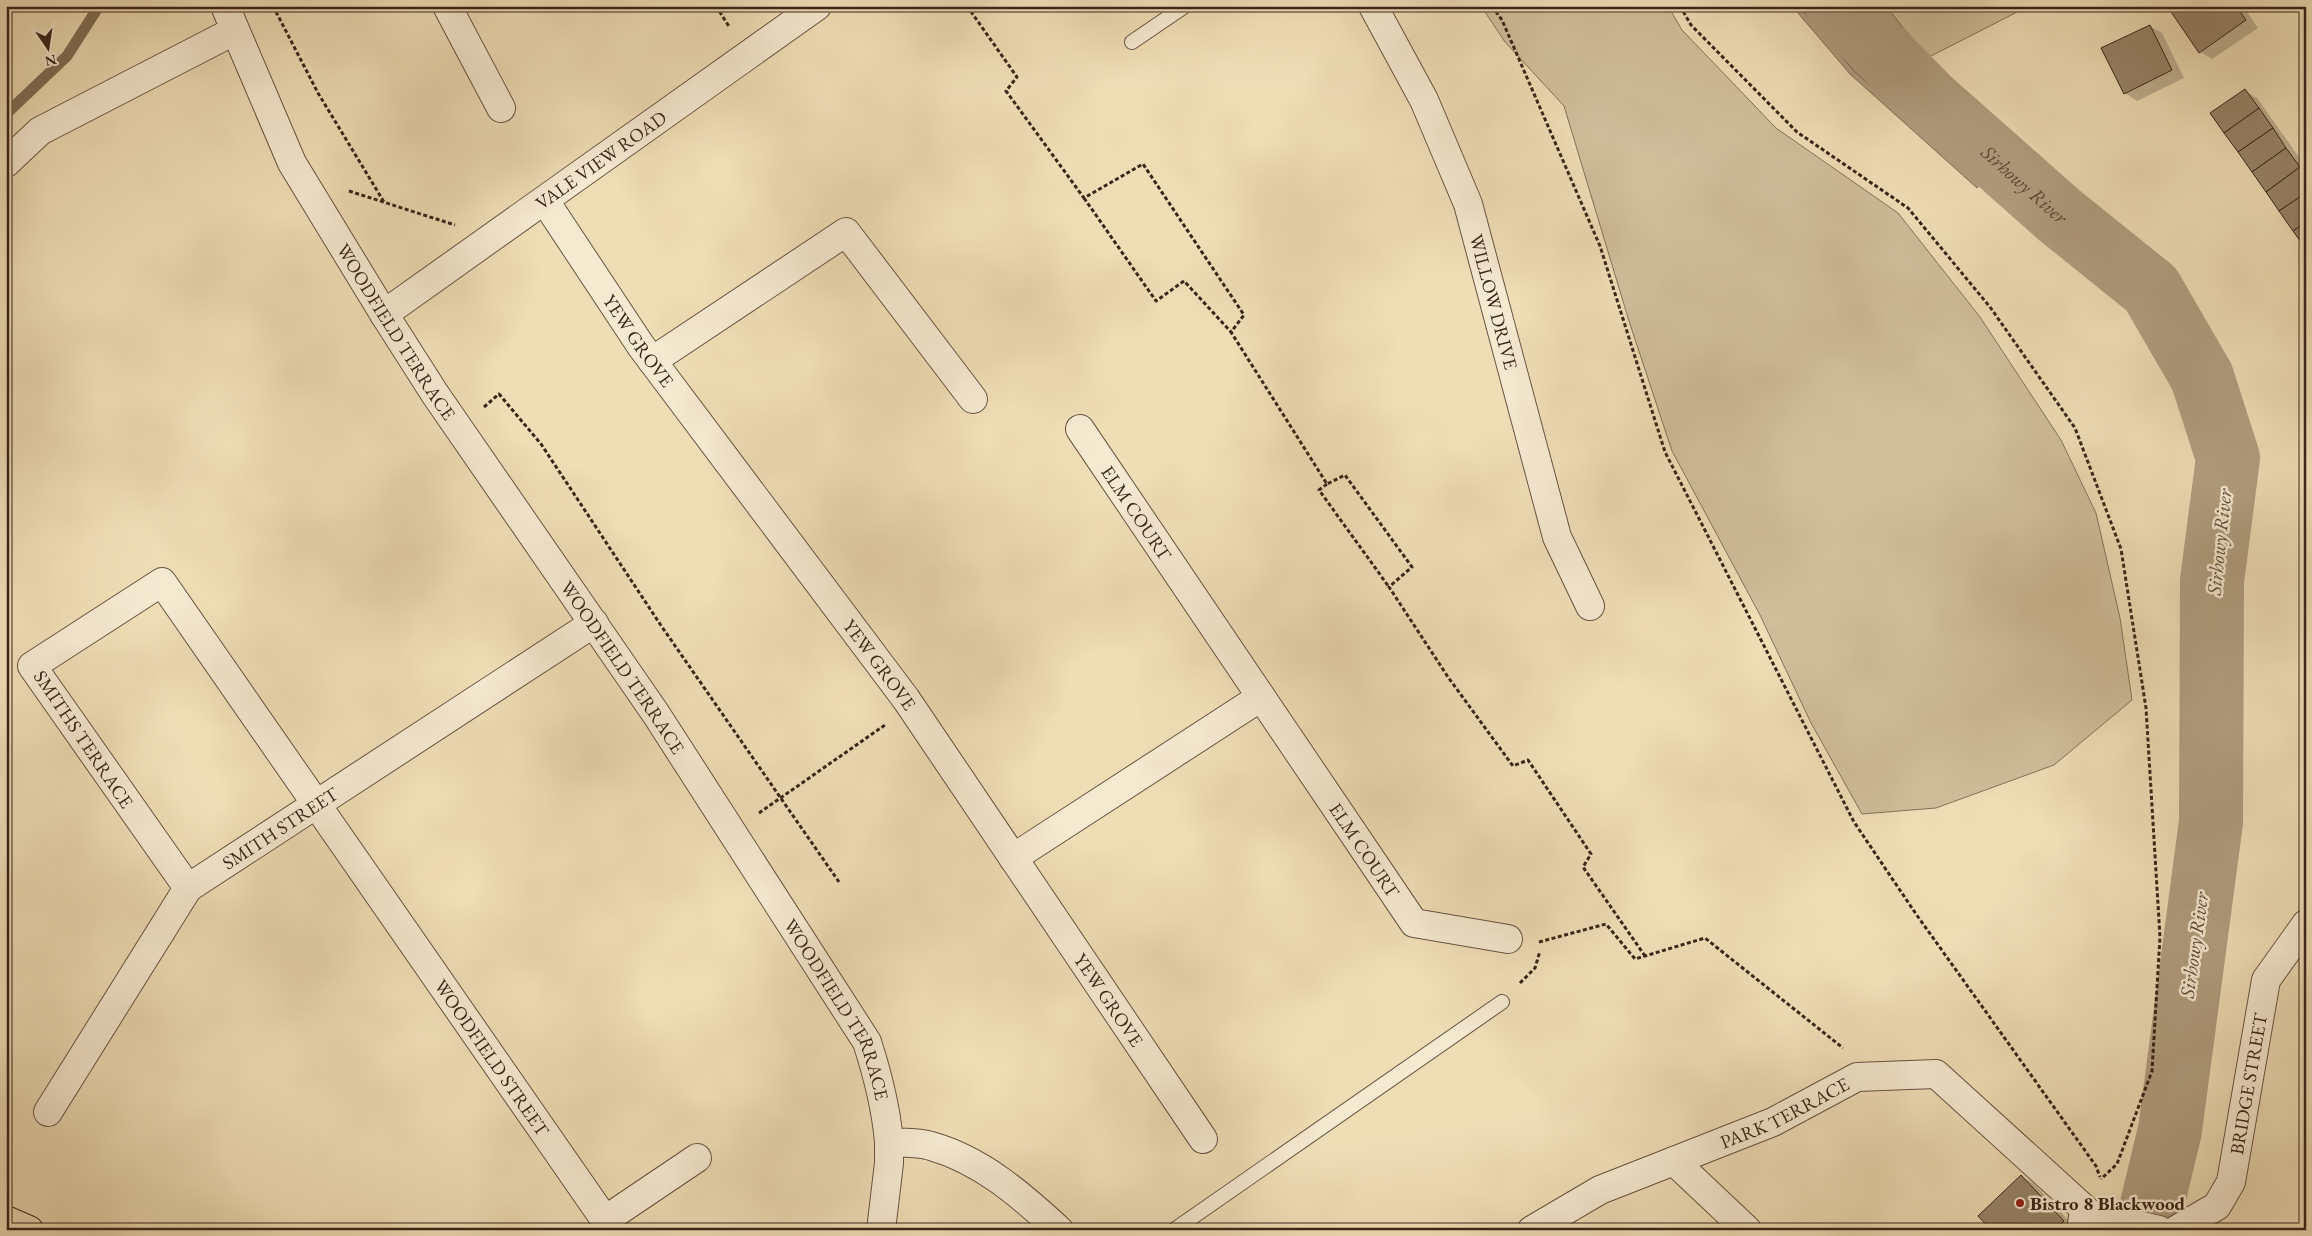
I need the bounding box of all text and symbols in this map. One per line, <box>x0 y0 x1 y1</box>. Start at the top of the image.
north arrow <box>22 22 72 72</box>
text: N <box>43 51 58 71</box>
street label: VALE VIEW ROAD <box>531 105 672 215</box>
water label: Sirhowy River <box>1975 139 2074 231</box>
street label: WILLOW DRIVE <box>1464 231 1524 372</box>
street label: WOODFIELD TERRACE <box>331 239 461 425</box>
street label: YEW GROVE <box>597 290 680 392</box>
street label: ELM COURT <box>1095 461 1177 565</box>
water label: Sirhowy River <box>2200 486 2238 597</box>
street label: WOODFIELD TERRACE <box>555 576 691 759</box>
street label: YEW GROVE <box>837 614 922 715</box>
street label: SMITHS TERRACE <box>28 665 139 813</box>
street label: SMITH STREET <box>217 781 343 875</box>
street label: ELM COURT <box>1323 798 1405 903</box>
water label: Sirhowy River <box>2174 889 2214 1001</box>
street label: WOODFIELD TERRACE <box>778 914 895 1103</box>
street label: YEW GROVE <box>1068 948 1149 1052</box>
street label: WOODFIELD STREET <box>429 974 555 1141</box>
street label: BRIDGE STREET <box>2224 1011 2273 1157</box>
street label: PARK TERRACE <box>1717 1071 1854 1155</box>
place label: Bistro 8 Blackwood <box>2030 1191 2185 1216</box>
marker: Bistro 8 Blackwood <box>2014 1197 2026 1209</box>

